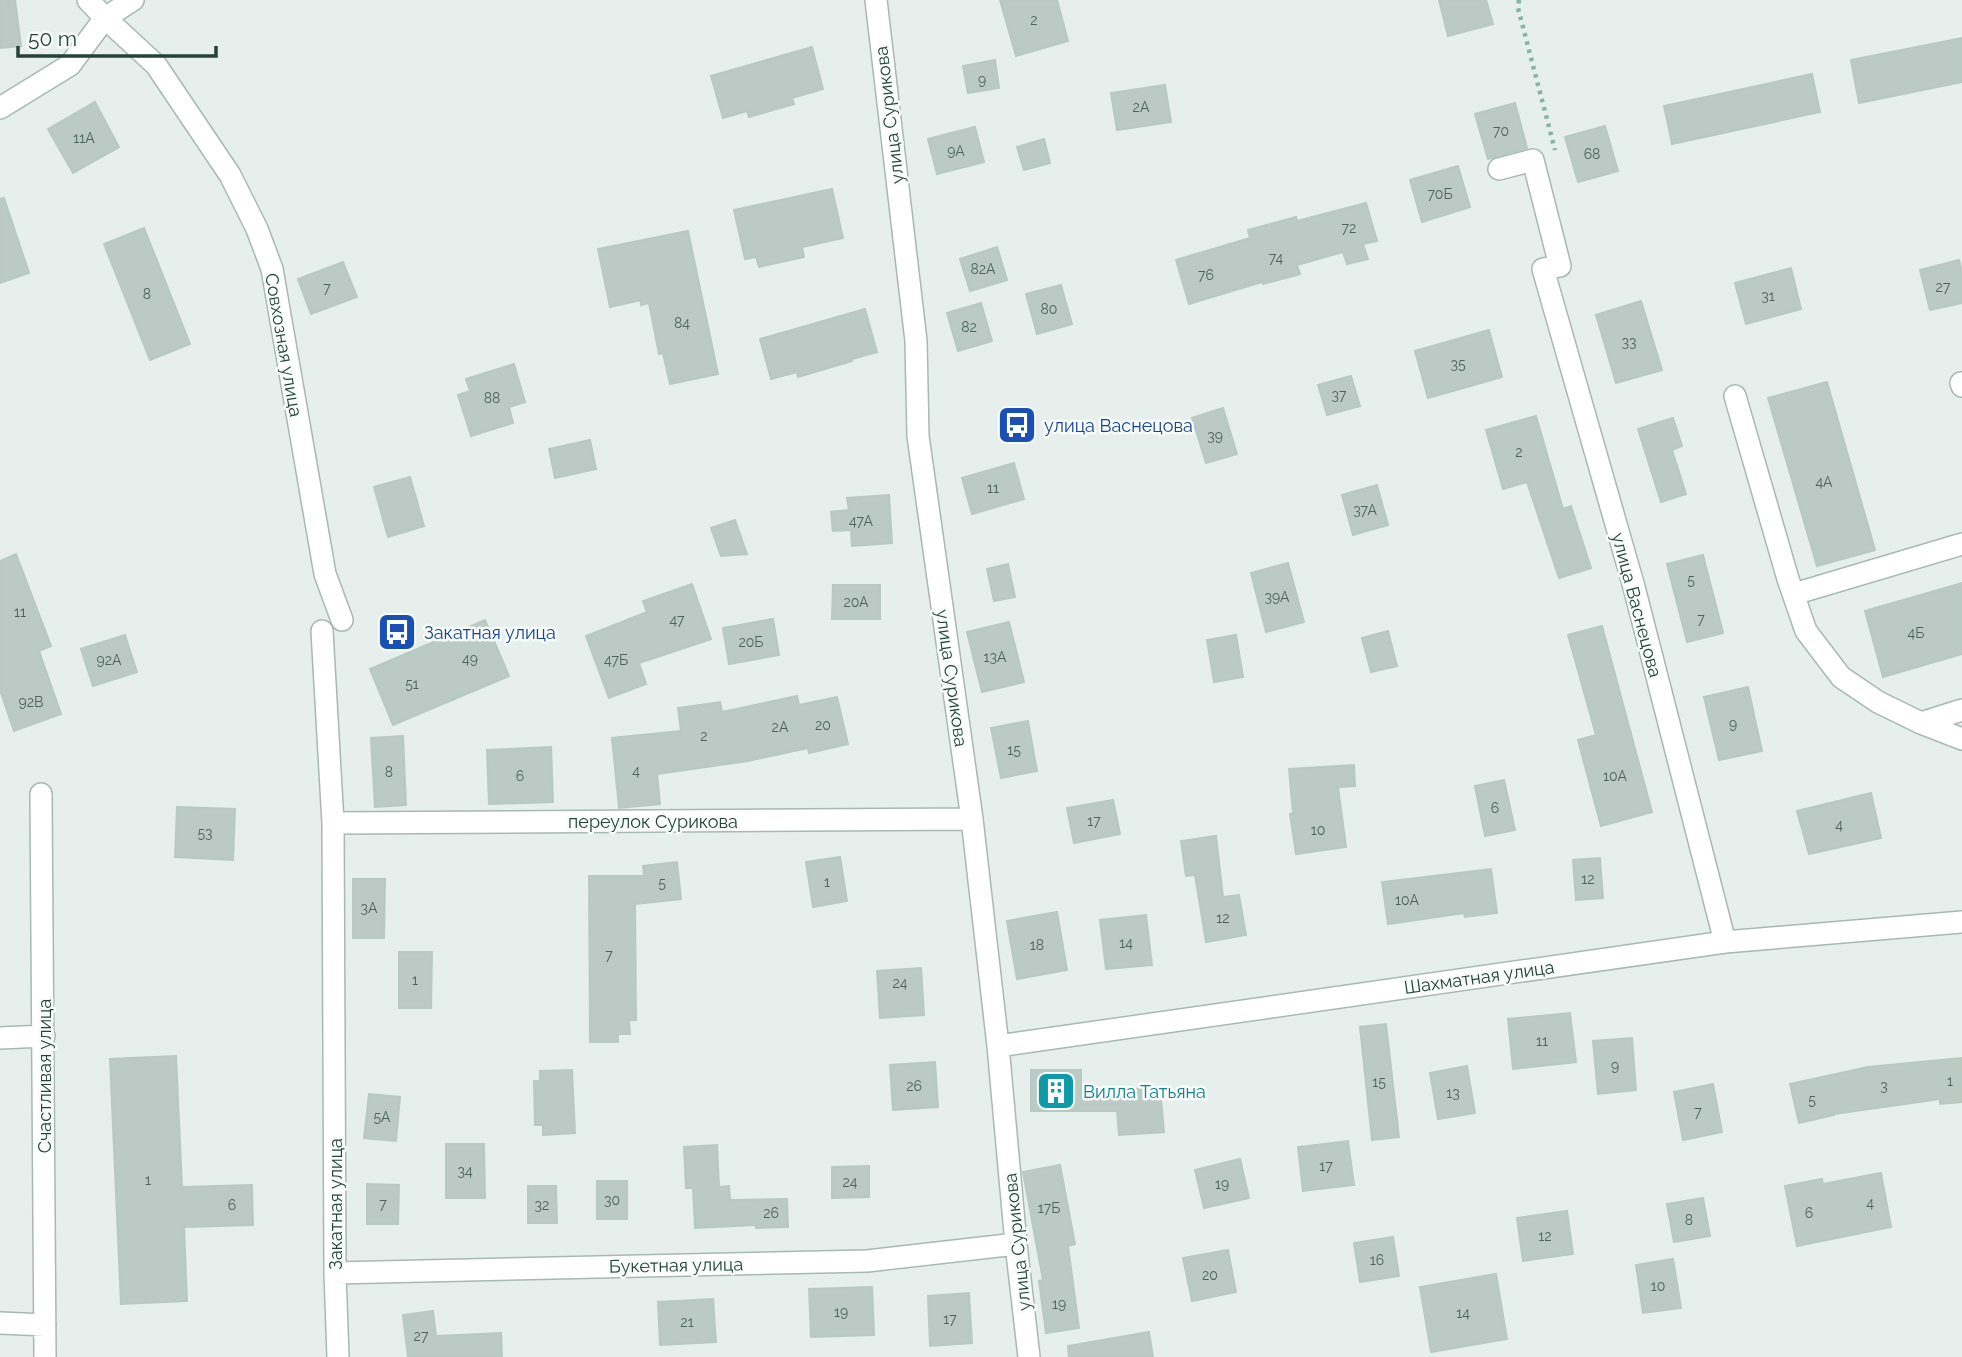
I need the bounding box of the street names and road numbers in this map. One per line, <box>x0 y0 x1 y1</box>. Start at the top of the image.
street label: улица Сурикова <box>870 45 908 185</box>
street label: Совхозная улица <box>261 272 307 418</box>
street label: улица Васнецова <box>1608 530 1666 680</box>
street label: улица Сурикова <box>932 608 972 748</box>
street label: переулок Сурикова <box>568 811 738 832</box>
street label: Шахматная улица <box>1403 956 1555 998</box>
street label: Счастливая улица <box>34 999 55 1153</box>
street label: Закатная улица <box>325 1138 346 1270</box>
street label: улица Сурикова <box>999 1172 1035 1312</box>
street label: Букетная улица <box>609 1253 743 1277</box>

